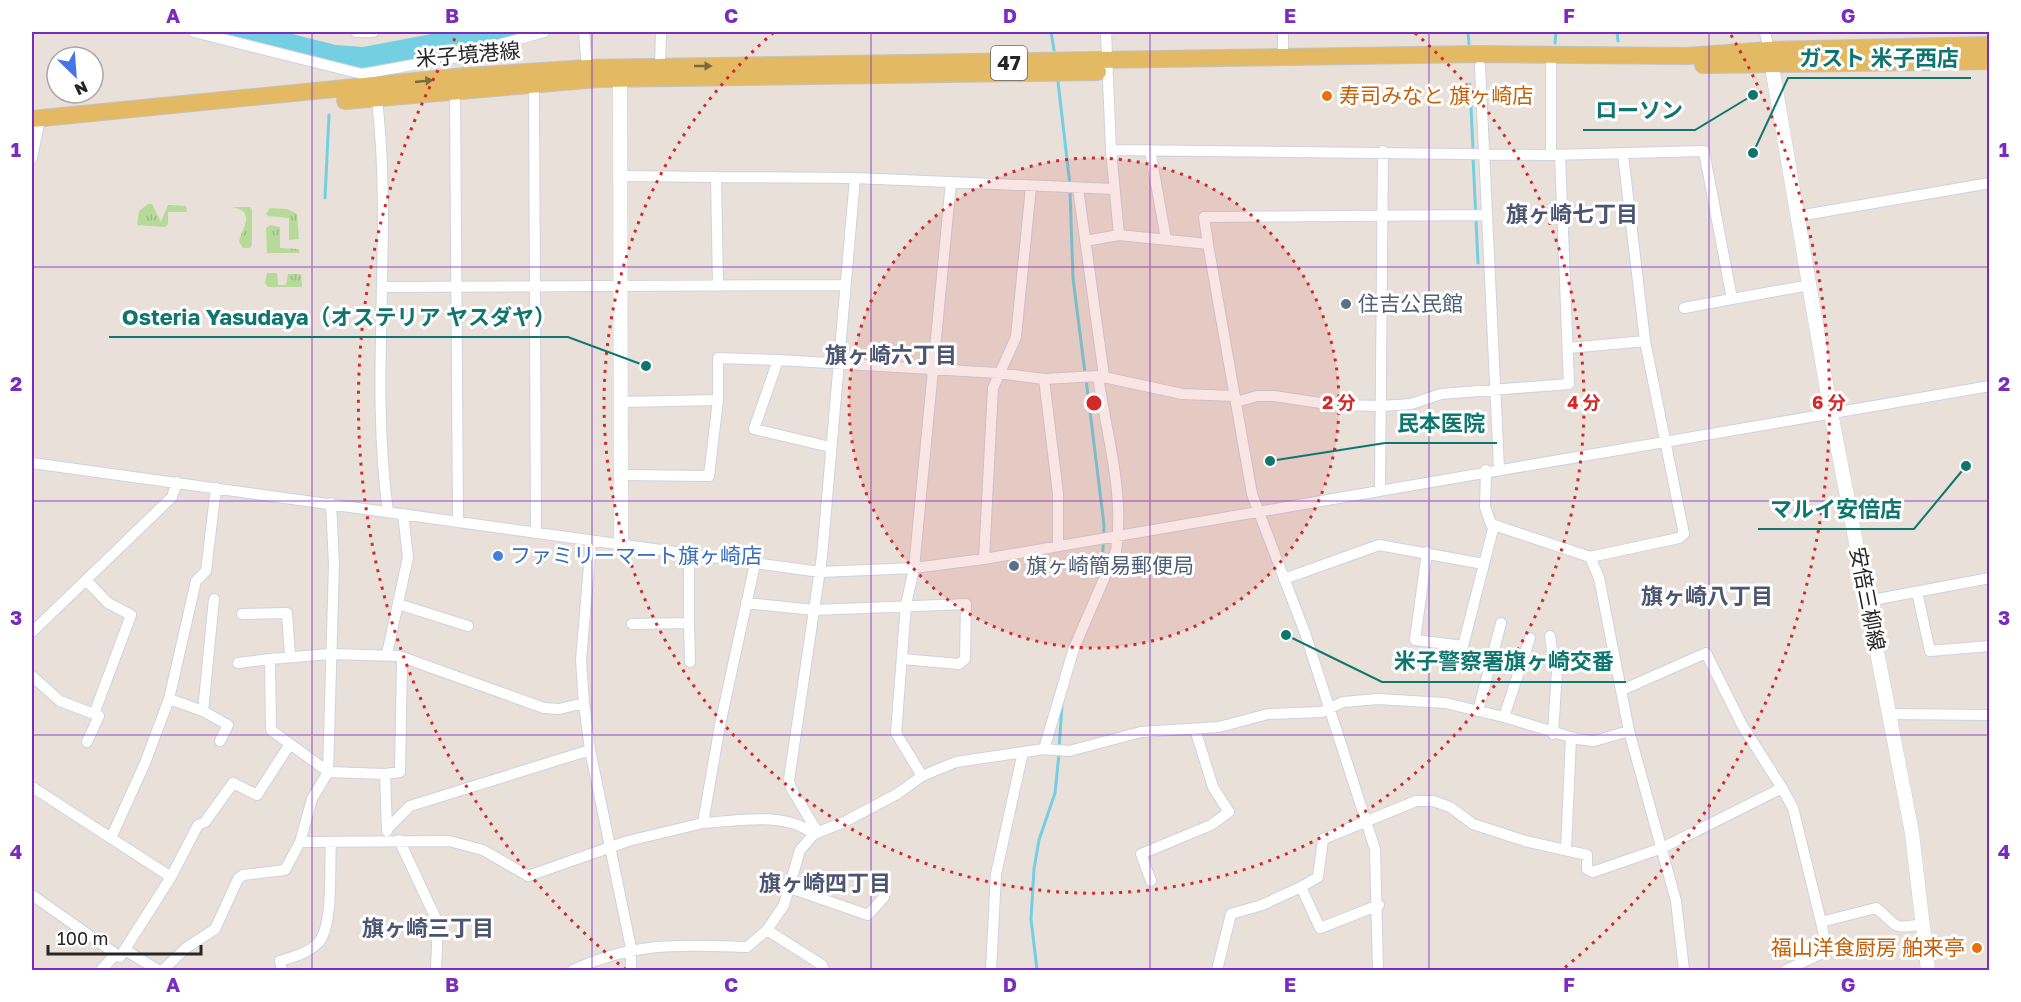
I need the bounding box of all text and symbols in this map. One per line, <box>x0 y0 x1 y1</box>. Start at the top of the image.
text: A <box>166 3 180 27</box>
text: B <box>445 3 459 27</box>
text: C <box>724 3 738 27</box>
text: D <box>1003 3 1017 27</box>
text: E <box>1284 3 1296 27</box>
text: F <box>1563 3 1575 27</box>
text: G <box>1841 3 1855 27</box>
street label: 米子境港線 <box>414 36 521 72</box>
callout: ガスト 米子西店 <box>1788 38 1971 78</box>
text: ガスト 米子西店 <box>1799 44 1959 71</box>
north arrow <box>45 45 105 105</box>
road number: 47 <box>991 46 1027 80</box>
one-way arrow <box>693 61 712 71</box>
one-way arrow <box>415 76 434 86</box>
text: N <box>72 77 91 100</box>
place label: 寿司みなと 旗ヶ崎店 <box>1339 82 1533 108</box>
marker: 寿司みなと 旗ヶ崎店 <box>1320 89 1334 103</box>
callout: ローソン <box>1583 90 1695 130</box>
text: ローソン <box>1595 96 1683 123</box>
text: 1 <box>11 137 21 161</box>
text: 1 <box>1999 137 2009 161</box>
district label: 旗ヶ崎七丁目 <box>1506 200 1638 227</box>
place label: 住吉公民館 <box>1358 290 1463 316</box>
callout: Osteria Yasudaya（オステリア ヤスダヤ） <box>109 297 568 337</box>
marker: 住吉公民館 <box>1339 297 1353 311</box>
text: Osteria Yasudaya（オステリア ヤスダヤ） <box>122 303 556 330</box>
district label: 旗ヶ崎六丁目 <box>825 341 957 368</box>
text: 2 <box>10 371 22 395</box>
text: 2 <box>1998 371 2010 395</box>
text: 2 分 <box>1322 391 1356 413</box>
text: 4 分 <box>1567 391 1601 413</box>
text: 6 分 <box>1812 391 1846 413</box>
centre of rings <box>1084 393 1104 413</box>
callout: 民本医院 <box>1385 403 1497 443</box>
text: 民本医院 <box>1397 409 1485 436</box>
callout: マルイ安倍店 <box>1758 489 1914 529</box>
text: マルイ安倍店 <box>1770 495 1902 522</box>
place label: ファミリーマート旗ヶ崎店 <box>510 542 762 568</box>
street label: 安倍三柳線 <box>1845 545 1891 653</box>
marker: ファミリーマート旗ヶ崎店 <box>491 549 505 563</box>
place label: 旗ヶ崎簡易郵便局 <box>1026 552 1194 578</box>
marker: 旗ヶ崎簡易郵便局 <box>1007 559 1021 573</box>
district label: 旗ヶ崎八丁目 <box>1641 582 1773 609</box>
text: 3 <box>10 605 22 629</box>
text: 3 <box>1998 605 2010 629</box>
callout: 米子警察署旗ヶ崎交番 <box>1382 642 1626 682</box>
text: 米子警察署旗ヶ崎交番 <box>1394 647 1614 674</box>
text: 4 <box>10 839 22 863</box>
text: 4 <box>1998 839 2010 863</box>
district label: 旗ヶ崎四丁目 <box>759 869 891 896</box>
district label: 旗ヶ崎三丁目 <box>362 914 494 941</box>
scale bar <box>48 918 201 956</box>
text: 100 m <box>57 927 108 949</box>
place label: 福山洋食厨房 舶来亭 <box>1771 934 1965 960</box>
marker: 福山洋食厨房 舶来亭 <box>1970 941 1984 955</box>
text: A <box>166 972 180 996</box>
text: B <box>445 972 459 996</box>
text: C <box>724 972 738 996</box>
text: D <box>1003 972 1017 996</box>
text: E <box>1284 972 1296 996</box>
text: F <box>1563 972 1575 996</box>
text: G <box>1841 972 1855 996</box>

